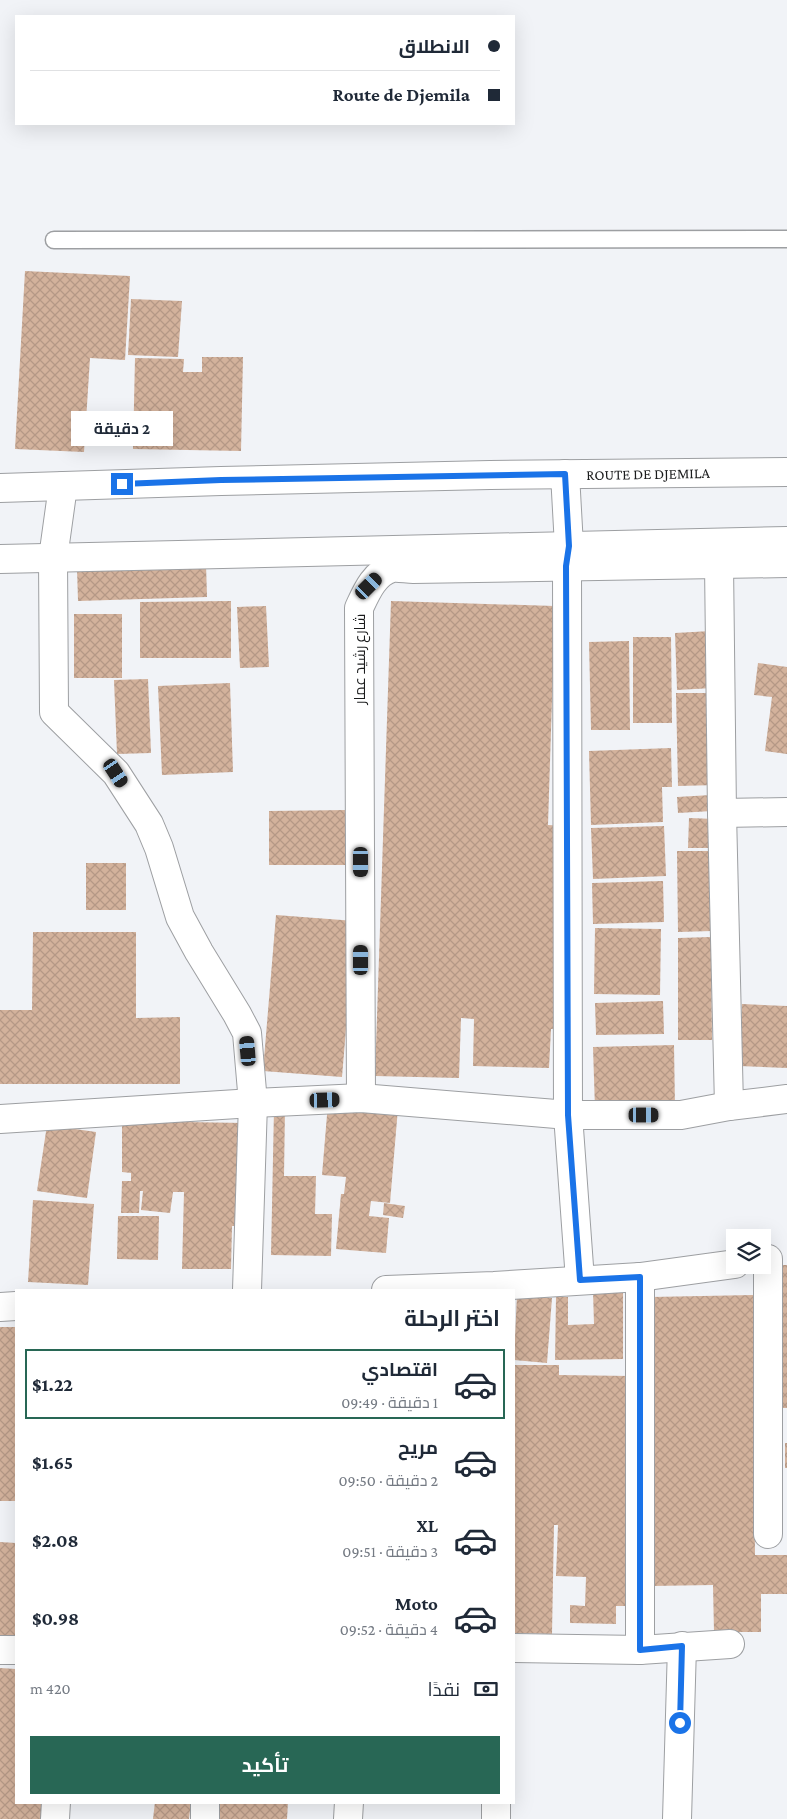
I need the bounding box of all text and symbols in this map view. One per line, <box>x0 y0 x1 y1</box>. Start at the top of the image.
text: الانطلاق <box>399 36 470 57</box>
text: Route de Djemila <box>332 84 470 105</box>
callout: 2 دقيقة <box>71 412 173 446</box>
text: 2 دقيقة <box>94 420 150 437</box>
street label: ROUTE DE DJEMILA <box>586 465 710 484</box>
route end <box>111 473 133 495</box>
car <box>353 570 384 602</box>
street label: شارع رشيد عمار <box>352 614 371 705</box>
car <box>101 756 130 790</box>
car <box>353 847 368 877</box>
car <box>353 945 368 975</box>
car <box>239 1035 256 1067</box>
car <box>309 1092 340 1108</box>
car <box>629 1108 659 1123</box>
map controls <box>726 1229 771 1274</box>
button: layers <box>726 1229 771 1274</box>
text: اختر الرحلة <box>404 1306 500 1331</box>
text: اقتصادي <box>362 1359 438 1380</box>
icon: car <box>453 1362 498 1407</box>
text: $1.22 <box>32 1374 73 1395</box>
text: 1 دقيقة · 09:49 <box>341 1394 438 1411</box>
text: مريح <box>398 1437 438 1458</box>
icon: car <box>453 1440 498 1485</box>
text: $1.65 <box>32 1452 73 1473</box>
text: 2 دقيقة · 09:50 <box>338 1472 438 1489</box>
text: XL <box>417 1515 438 1536</box>
icon: car <box>453 1518 498 1563</box>
text: $2.08 <box>32 1530 79 1551</box>
text: 3 دقيقة · 09:51 <box>342 1543 438 1560</box>
text: Moto <box>395 1593 438 1614</box>
icon: car <box>453 1596 498 1641</box>
text: $0.98 <box>32 1608 79 1629</box>
text: 4 دقيقة · 09:52 <box>340 1621 438 1638</box>
icon: cash <box>472 1675 500 1703</box>
text: نقدًا <box>428 1679 460 1700</box>
text: 420 m <box>30 1680 71 1697</box>
route start <box>669 1712 691 1734</box>
button: تأكيد <box>30 1736 500 1794</box>

